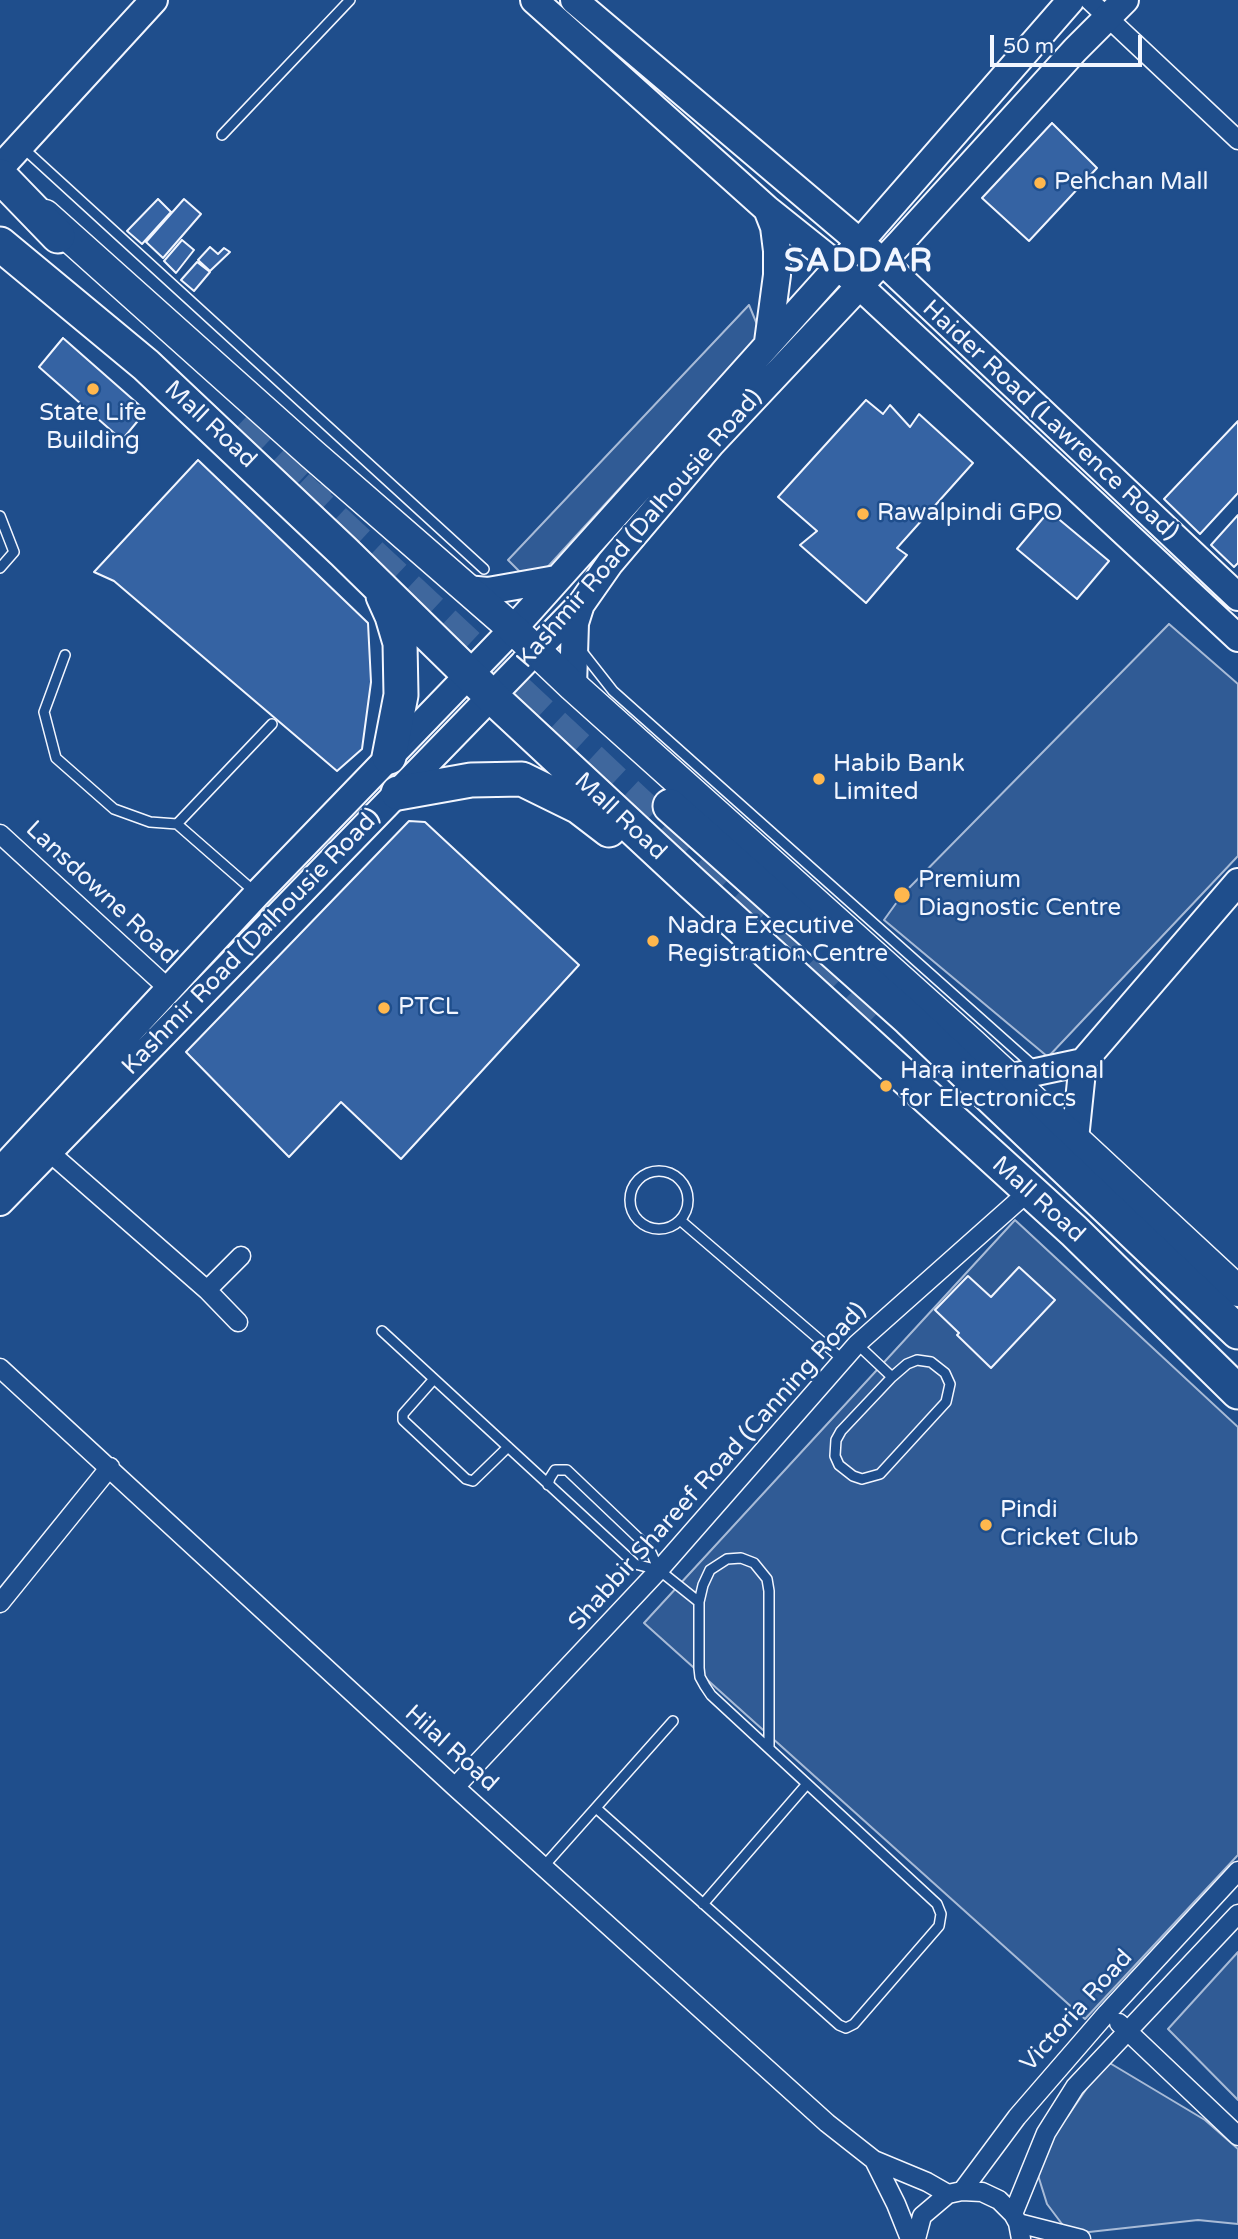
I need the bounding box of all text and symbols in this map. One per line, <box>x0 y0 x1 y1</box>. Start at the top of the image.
scale bar <box>993 21 1145 65</box>
text: 50 m <box>1003 34 1054 59</box>
place label: Pehchan Mall <box>1054 169 1208 197</box>
marker: Pehchan Mall <box>1032 175 1048 191</box>
district label: SADDAR <box>785 244 933 282</box>
street label: Haider Road (Lawrence Road) <box>916 295 1184 547</box>
street label: Mall Road <box>158 375 262 475</box>
marker: State Life Building <box>85 381 101 397</box>
street label: Kashmir Road (Dalhousie Road) <box>511 384 769 674</box>
place label: State Life Building <box>39 400 147 456</box>
place label: Rawalpindi GPO <box>877 500 1063 528</box>
marker: Rawalpindi GPO <box>855 506 871 522</box>
place label: Habib Bank Limited <box>833 751 965 807</box>
street label: Mall Road <box>568 767 672 867</box>
marker: Habib Bank Limited <box>811 771 827 787</box>
street label: Kashmir Road (Dalhousie Road) <box>117 803 387 1081</box>
street label: Lansdowne Road <box>19 815 183 971</box>
place label: Premium Diagnostic Centre <box>918 867 1121 923</box>
marker: Premium Diagnostic Centre <box>892 885 912 905</box>
place label: Nadra Executive Registration Centre <box>667 913 888 969</box>
marker: Nadra Executive Registration Centre <box>645 933 661 949</box>
place label: PTCL <box>398 994 459 1022</box>
marker: PTCL <box>376 1000 392 1016</box>
place label: Hara international for Electroniccs <box>900 1058 1104 1114</box>
marker: Hara international for Electroniccs <box>878 1078 894 1094</box>
street label: Mall Road <box>986 1151 1090 1249</box>
street label: Shabbir Shareef Road (Canning Road) <box>563 1297 873 1637</box>
place label: Pindi Cricket Club <box>1000 1497 1139 1553</box>
marker: Pindi Cricket Club <box>978 1517 994 1533</box>
street label: Hilal Road <box>398 1700 504 1798</box>
street label: Victoria Road <box>1015 1944 1139 2078</box>

